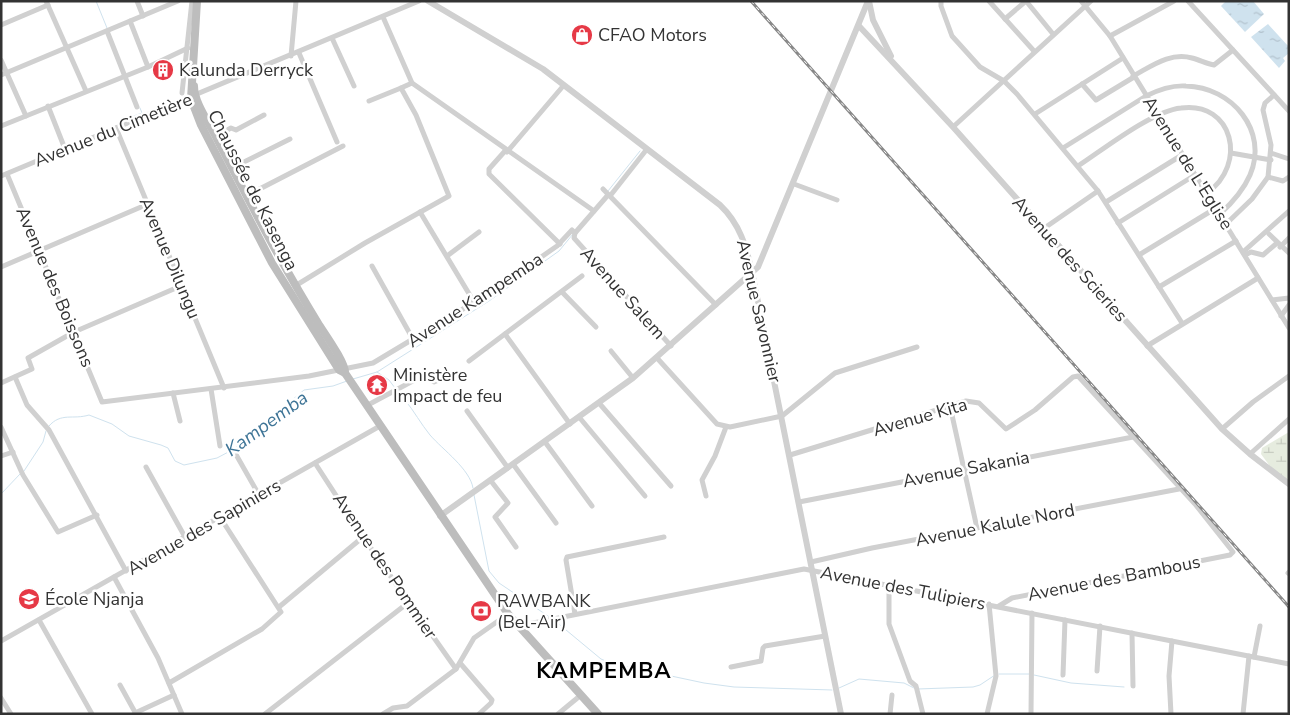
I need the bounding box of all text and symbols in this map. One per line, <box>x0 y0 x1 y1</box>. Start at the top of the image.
shop icon: CFAO Motors <box>570 23 594 47</box>
place label: CFAO Motors <box>598 23 707 47</box>
building icon: Kalunda Derryck <box>151 58 175 82</box>
place label: Kalunda Derryck <box>179 58 314 82</box>
street label: Avenue du Cimetière <box>30 87 196 173</box>
street label: Avenue de L'Eglise <box>1137 92 1239 234</box>
street label: Chaussée de Kasenga <box>202 106 304 274</box>
street label: Avenue des Scieries <box>1007 191 1133 327</box>
street label: Avenue Dilungu <box>134 194 206 322</box>
street label: Avenue des Boissons <box>10 203 100 371</box>
street label: Avenue Savonnier <box>731 237 787 385</box>
street label: Avenue Salem <box>575 242 671 344</box>
street label: Avenue Kampemba <box>402 247 548 353</box>
place label: Ministère Impact de feu <box>393 363 502 408</box>
temple icon: Ministère Impact de feu <box>365 373 389 397</box>
water label: Kampemba <box>220 385 313 463</box>
street label: Avenue Kita <box>870 392 970 442</box>
street label: Avenue Sakania <box>900 445 1032 493</box>
street label: Avenue des Sapiniers <box>123 473 285 581</box>
street label: Avenue des Pommier <box>327 488 443 644</box>
street label: Avenue Kalule Nord <box>913 498 1077 552</box>
street label: Avenue des Bambous <box>1026 549 1202 607</box>
street label: Avenue des Tulipiers <box>818 560 988 616</box>
school or university icon: École Njanja <box>17 587 41 611</box>
place label: École Njanja <box>45 587 144 611</box>
place label: RAWBANK (Bel-Air) <box>497 589 591 634</box>
bank icon: RAWBANK (Bel-Air) <box>469 599 493 623</box>
district label: KAMPEMBA <box>536 656 672 686</box>

